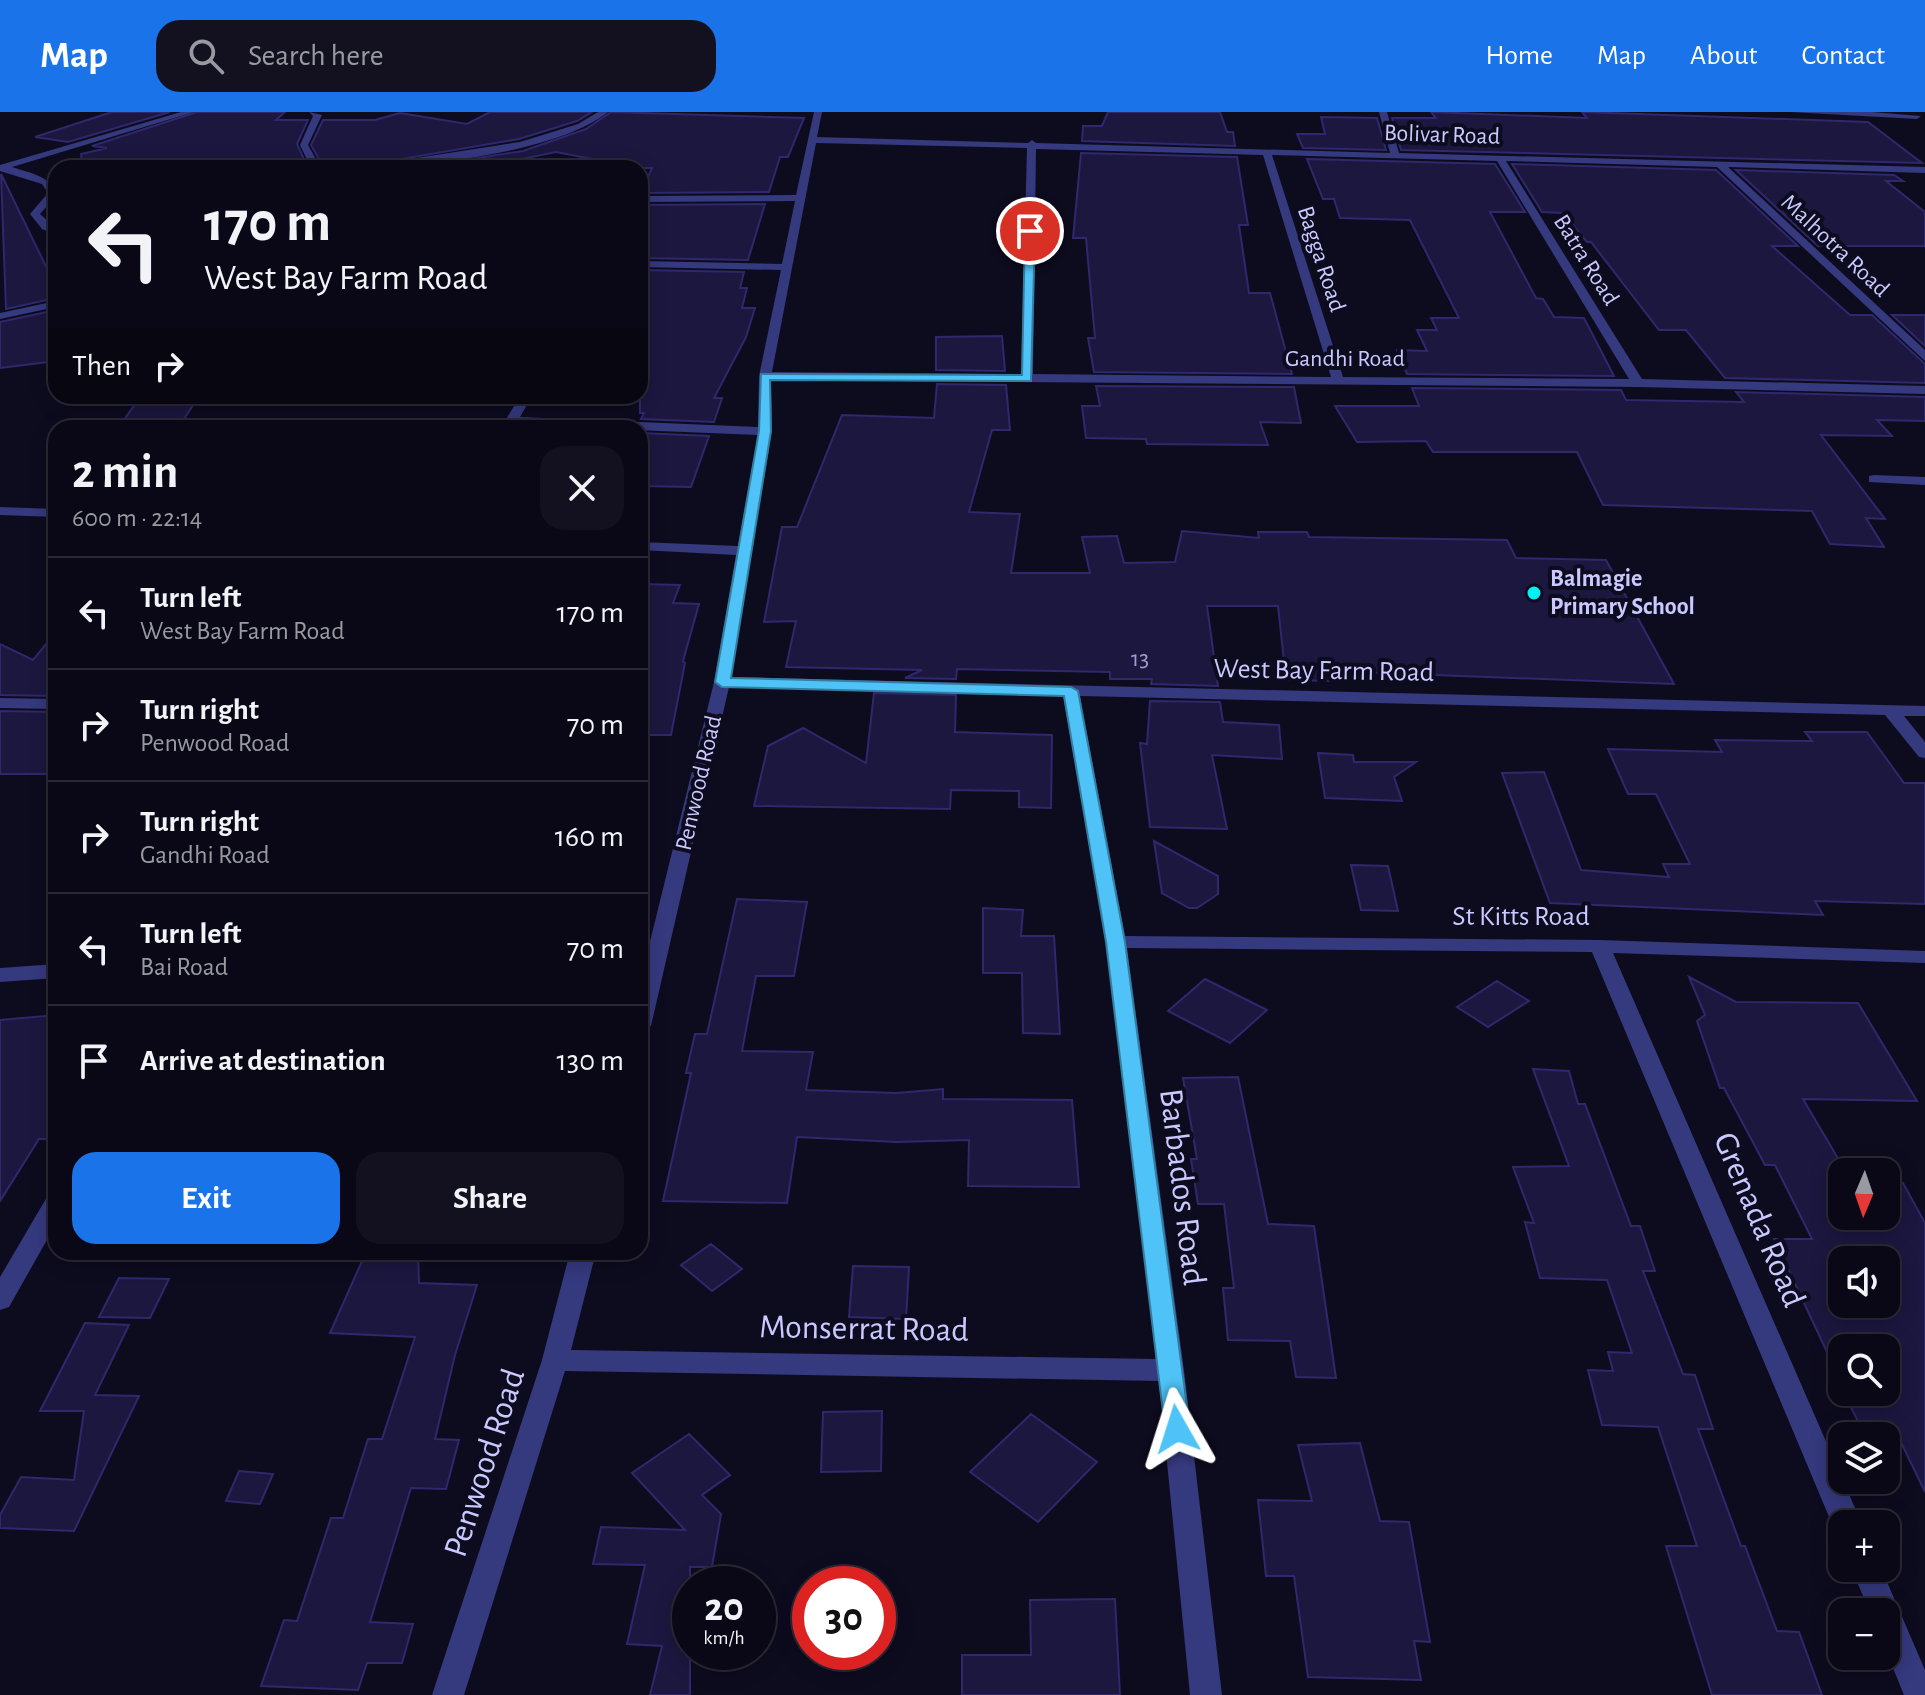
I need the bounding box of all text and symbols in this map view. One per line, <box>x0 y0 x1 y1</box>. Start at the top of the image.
search box <box>156 20 716 92</box>
icon: search <box>184 34 228 78</box>
text: Map <box>40 37 108 75</box>
text: Search here <box>248 41 384 71</box>
text: Home <box>1486 42 1553 70</box>
text: Map <box>1597 42 1646 70</box>
text: About <box>1690 42 1758 70</box>
text: Contact <box>1802 42 1885 70</box>
street label: Bolivar Road <box>1384 121 1500 149</box>
street label: Malhotra Road <box>1776 190 1894 302</box>
icon: left <box>72 192 176 296</box>
text: 170 m <box>204 195 331 251</box>
pin <box>996 197 1064 265</box>
street label: Bagga Road <box>1293 203 1349 315</box>
icon: arrive <box>1008 209 1052 253</box>
street label: Batra Road <box>1549 210 1623 310</box>
text: West Bay Farm Road <box>204 260 488 296</box>
icon: right <box>147 344 191 388</box>
street label: Gandhi Road <box>1285 347 1405 371</box>
text: Then <box>72 351 131 381</box>
button: close <box>540 446 624 530</box>
text: 2 min <box>72 449 179 497</box>
text: 600 m · 22:14 <box>72 505 202 531</box>
place label: Balmagie Primary School <box>1550 567 1695 619</box>
text: Turn left <box>140 583 241 613</box>
marker: Balmagie Primary School <box>1525 584 1543 602</box>
icon: left <box>72 591 116 635</box>
text: 170 m <box>556 598 624 628</box>
text: West Bay Farm Road <box>140 618 345 644</box>
house number: 13 <box>1131 647 1149 671</box>
street label: West Bay Farm Road <box>1214 655 1434 687</box>
text: Turn right <box>140 695 259 725</box>
icon: right <box>72 703 116 747</box>
text: 70 m <box>567 710 624 740</box>
street label: Penwood Road <box>672 713 726 853</box>
text: Penwood Road <box>140 730 290 756</box>
text: Turn right <box>140 807 259 837</box>
icon: right <box>72 815 116 859</box>
text: 160 m <box>555 822 624 852</box>
text: Gandhi Road <box>140 842 270 868</box>
street label: St Kitts Road <box>1452 903 1590 931</box>
text: Turn left <box>140 919 241 949</box>
icon: left <box>72 927 116 971</box>
text: 70 m <box>567 934 624 964</box>
text: Bai Road <box>140 954 228 980</box>
icon: arrive <box>72 1039 116 1083</box>
text: Arrive at destination <box>140 1046 386 1076</box>
text: 130 m <box>557 1046 624 1076</box>
street label: Barbados Road <box>1153 1087 1211 1287</box>
street label: Grenada Road <box>1707 1128 1811 1312</box>
button: Exit <box>72 1152 340 1244</box>
button: Share <box>356 1152 624 1244</box>
north arrow <box>1828 1158 1900 1230</box>
map controls <box>1828 1158 1900 1670</box>
button: sound <box>1828 1246 1900 1318</box>
street label: Monserrat Road <box>759 1310 969 1348</box>
button: search <box>1828 1334 1900 1406</box>
street label: Penwood Road <box>439 1365 531 1561</box>
position arrow <box>1135 1387 1219 1471</box>
button: layers <box>1828 1422 1900 1494</box>
button: + <box>1828 1510 1900 1582</box>
speed limit sign: 30 <box>792 1566 896 1670</box>
text: 20 <box>704 1588 744 1628</box>
button: − <box>1828 1598 1900 1670</box>
text: km/h <box>703 1628 745 1648</box>

